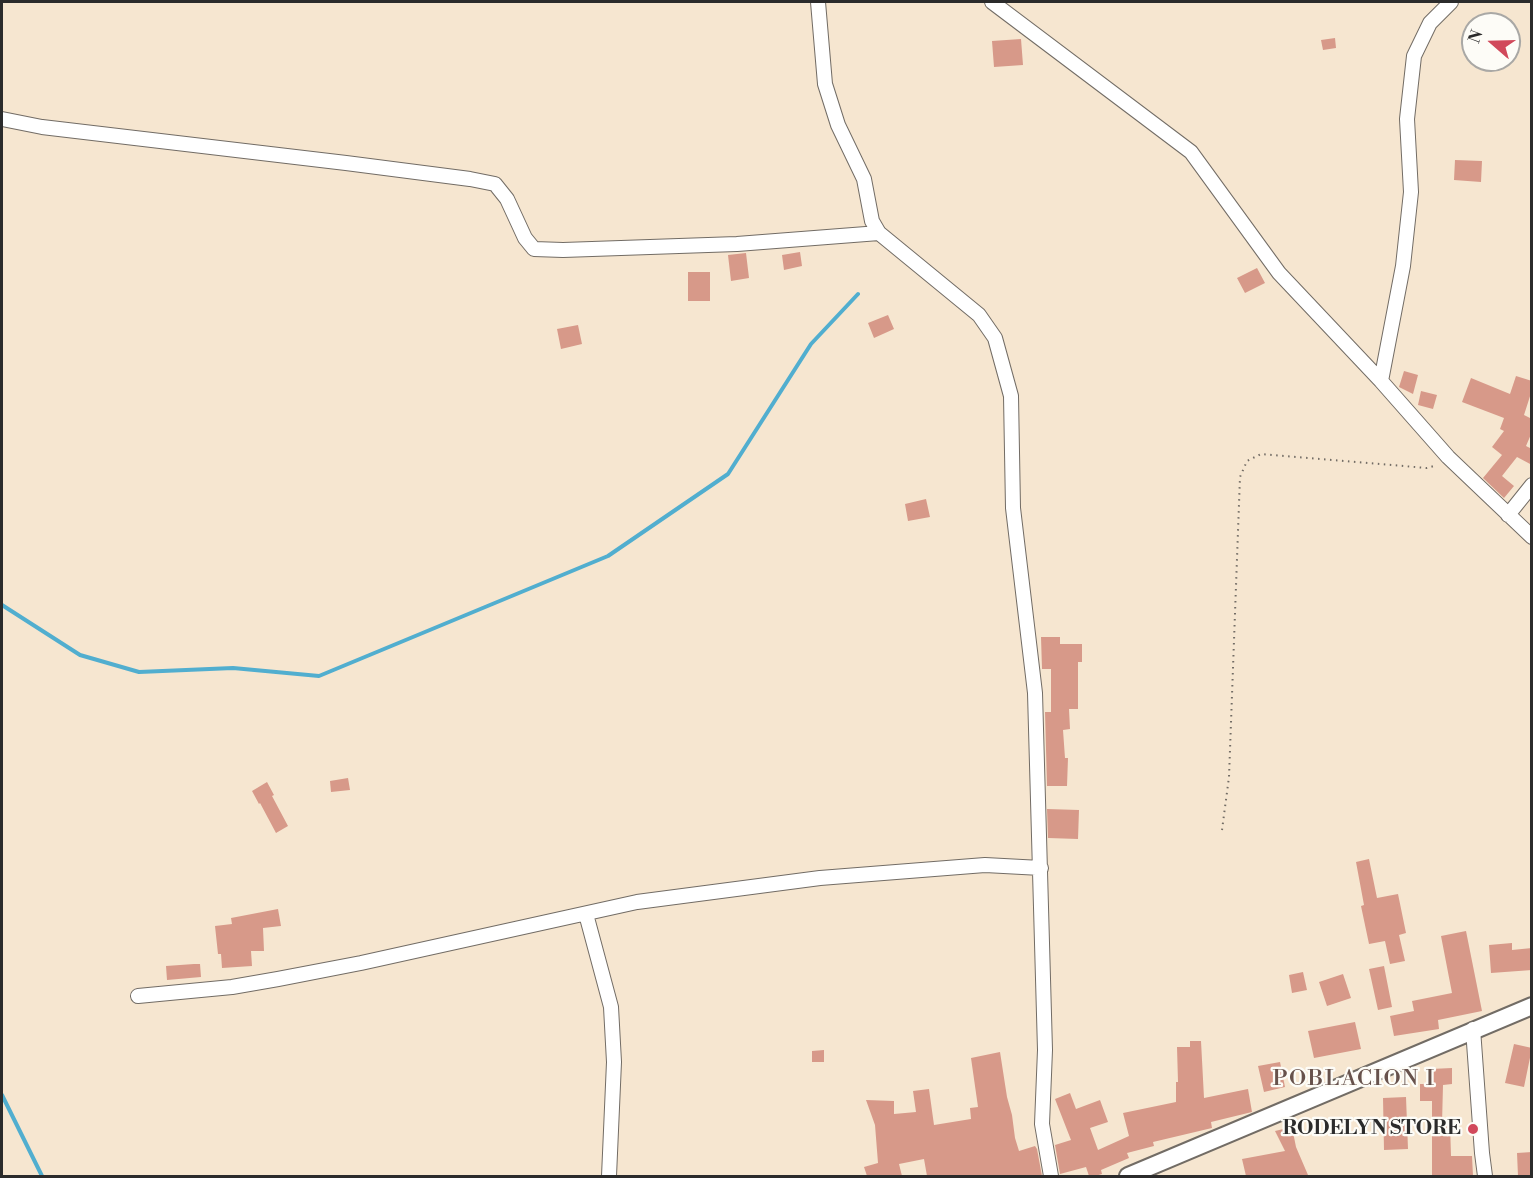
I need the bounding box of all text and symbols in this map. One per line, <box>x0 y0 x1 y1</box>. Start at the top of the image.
north arrow <box>1461 12 1521 72</box>
text: N <box>1464 27 1488 46</box>
district label: POBLACION I <box>1272 1067 1436 1093</box>
place label: RODELYN STORE <box>1283 1117 1461 1141</box>
marker: RODELYN STORE <box>1466 1122 1480 1136</box>

